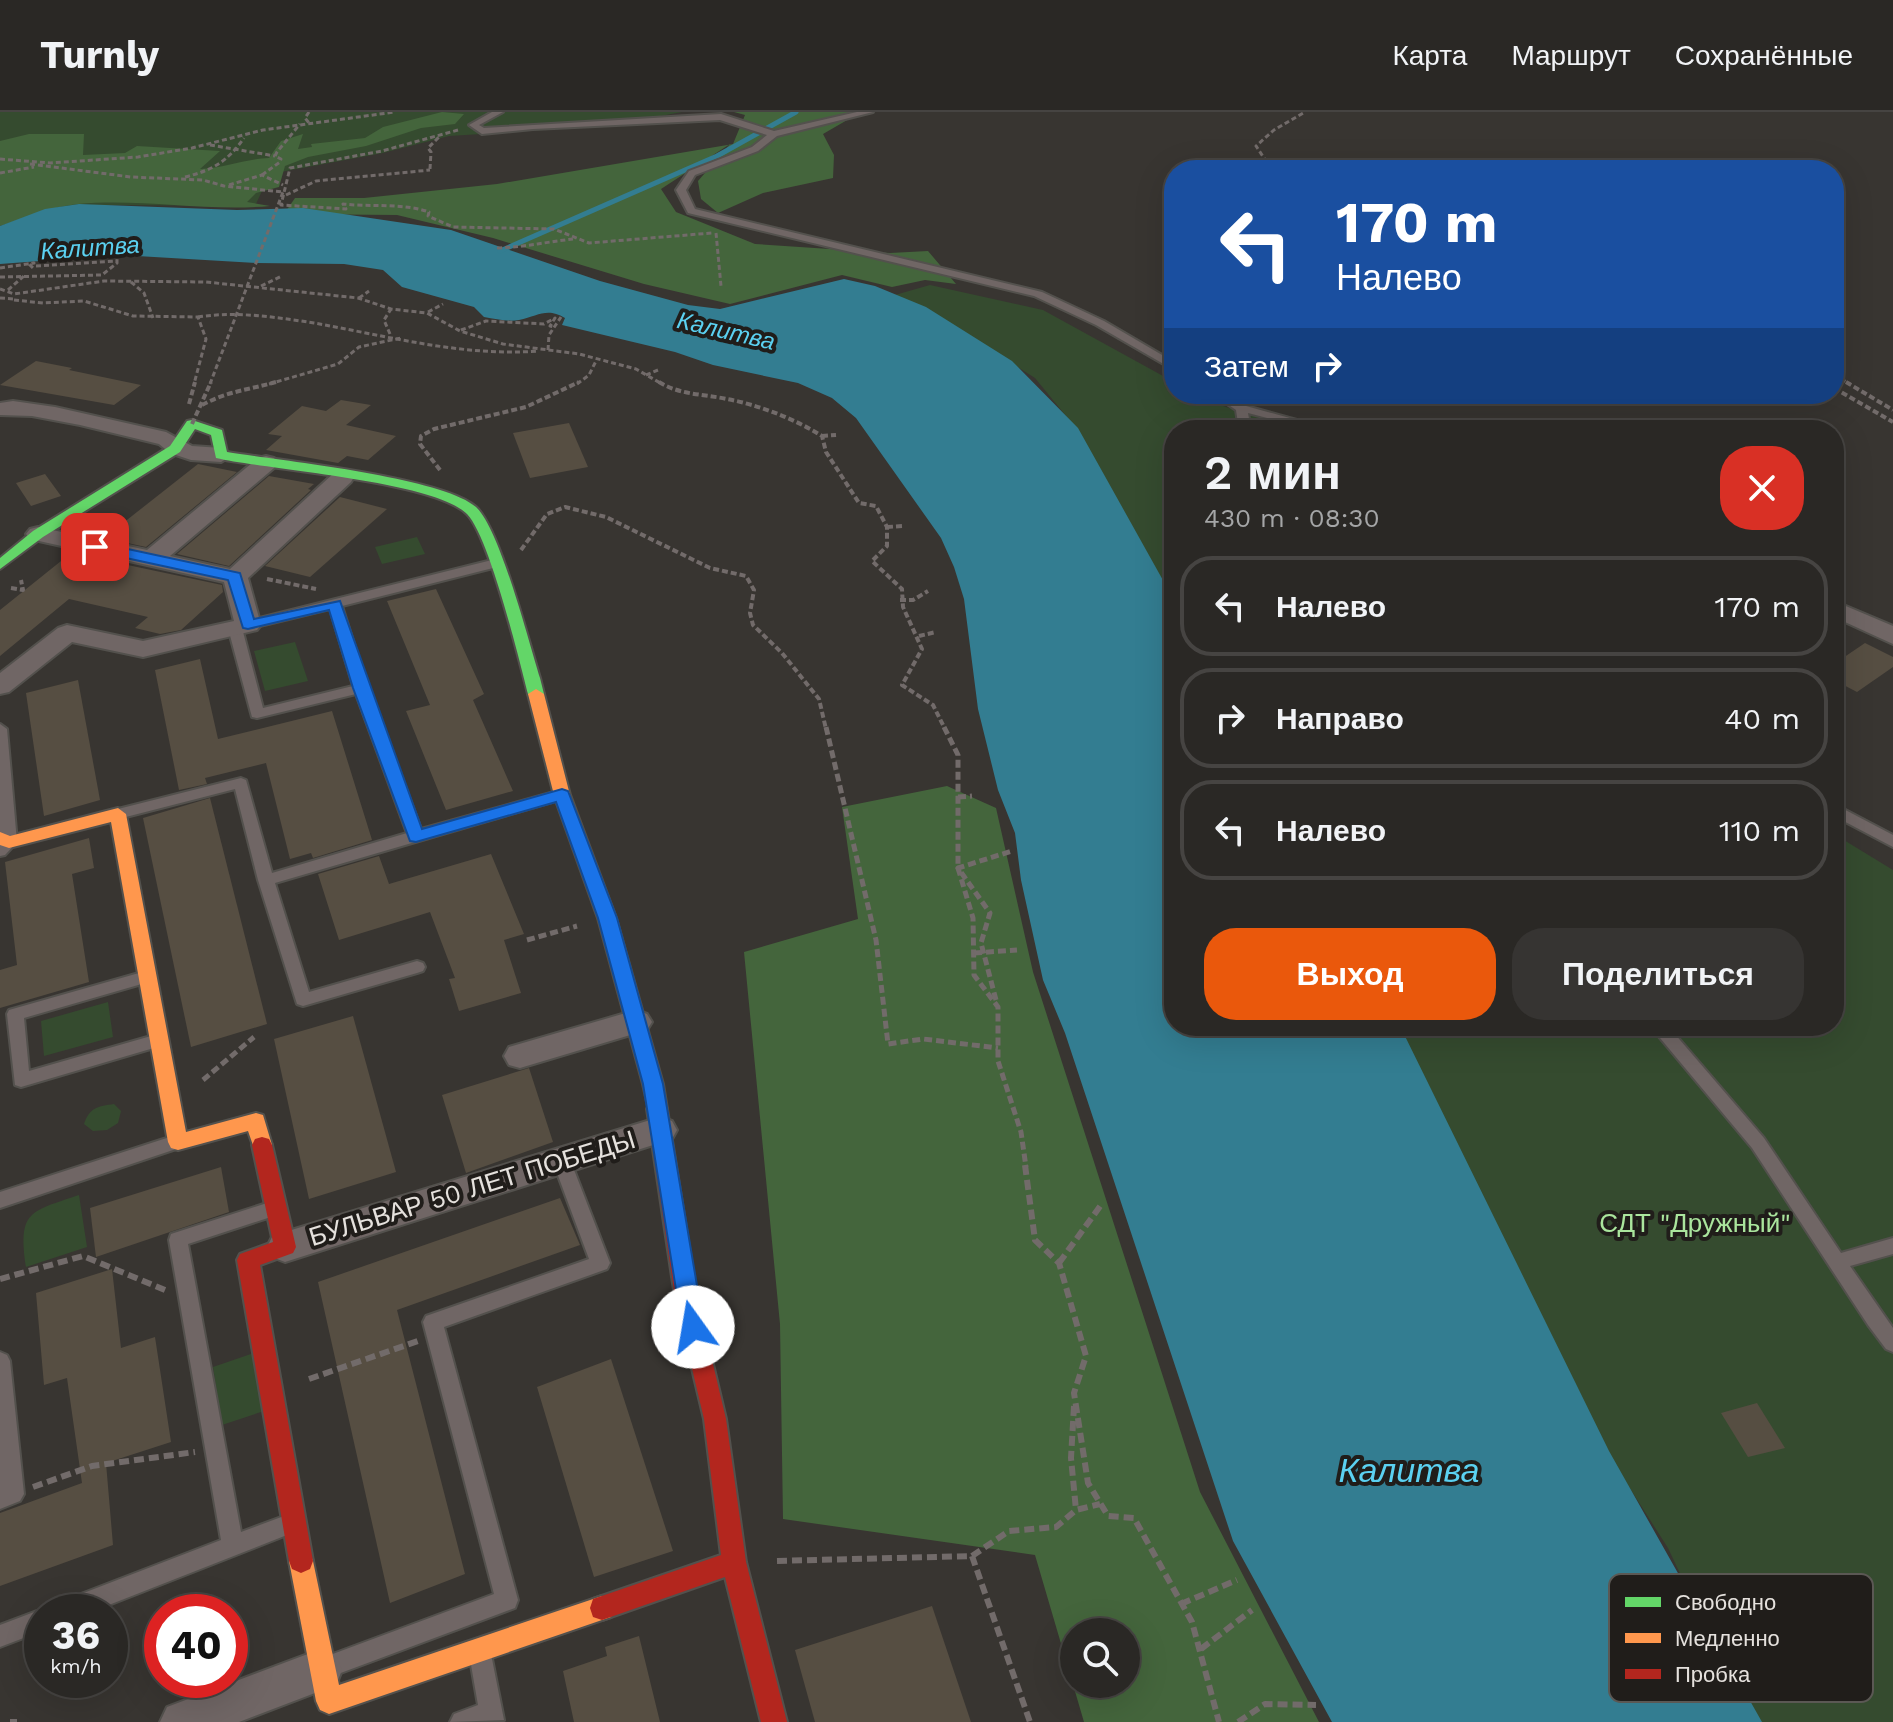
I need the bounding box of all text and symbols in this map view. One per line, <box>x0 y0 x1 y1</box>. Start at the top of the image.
text: Turnly <box>40 33 159 77</box>
text: Карта <box>1392 39 1467 72</box>
text: Маршрут <box>1511 39 1631 72</box>
text: Сохранённые <box>1675 39 1853 72</box>
text: 170 m <box>1336 190 1498 256</box>
icon: left <box>1204 192 1308 296</box>
water label: Калитва <box>39 231 141 265</box>
text: Налево <box>1336 257 1462 299</box>
water label: Калитва <box>674 306 778 356</box>
icon: right <box>1305 344 1349 388</box>
text: Затем <box>1204 349 1289 384</box>
text: 2 мин <box>1204 444 1341 501</box>
button: close <box>1720 446 1804 530</box>
text: 430 m · 08:30 <box>1204 503 1380 533</box>
pin <box>61 513 129 581</box>
icon: arrive <box>73 525 117 569</box>
icon: left <box>1208 584 1252 628</box>
text: Налево <box>1276 589 1386 624</box>
text: 170 m <box>1715 589 1800 624</box>
icon: right <box>1208 696 1252 740</box>
text: Направо <box>1276 701 1404 736</box>
text: 40 m <box>1724 701 1800 736</box>
icon: left <box>1208 808 1252 852</box>
text: Налево <box>1276 813 1386 848</box>
text: 110 m <box>1719 813 1800 848</box>
button: Выход <box>1204 928 1496 1020</box>
button: Поделиться <box>1512 928 1804 1020</box>
street label: БУЛЬВАР 50 ЛЕТ ПОБЕДЫ <box>305 1124 639 1252</box>
park label: СДТ "Дружный" <box>1599 1208 1791 1238</box>
position arrow <box>651 1285 735 1369</box>
water label: Калитва <box>1339 1450 1479 1490</box>
legend <box>1609 1574 1873 1702</box>
text: Свободно <box>1675 1590 1776 1615</box>
speed limit sign: 40 <box>144 1594 248 1698</box>
text: 36 <box>52 1612 100 1659</box>
map controls <box>1060 1618 1140 1698</box>
button: search <box>1060 1618 1140 1698</box>
text: Медленно <box>1675 1626 1780 1651</box>
text: km/h <box>50 1654 102 1678</box>
text: Пробка <box>1675 1662 1751 1687</box>

